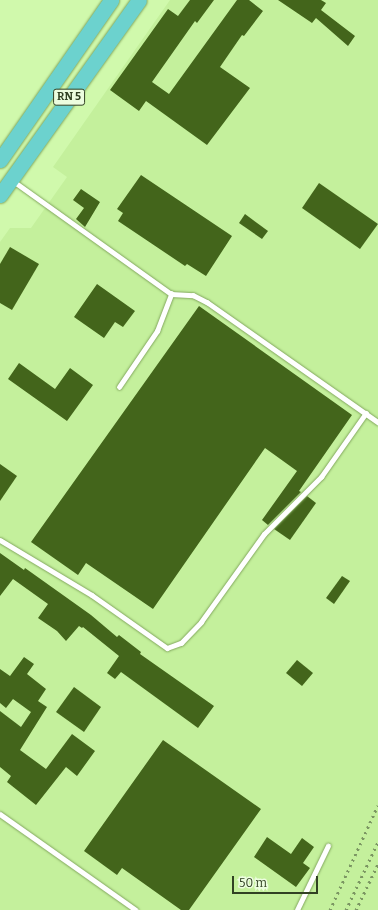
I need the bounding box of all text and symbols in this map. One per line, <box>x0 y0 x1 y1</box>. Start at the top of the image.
road number: RN 5 <box>53 88 85 106</box>
scale bar <box>234 868 320 894</box>
text: 50 m <box>239 876 267 890</box>

